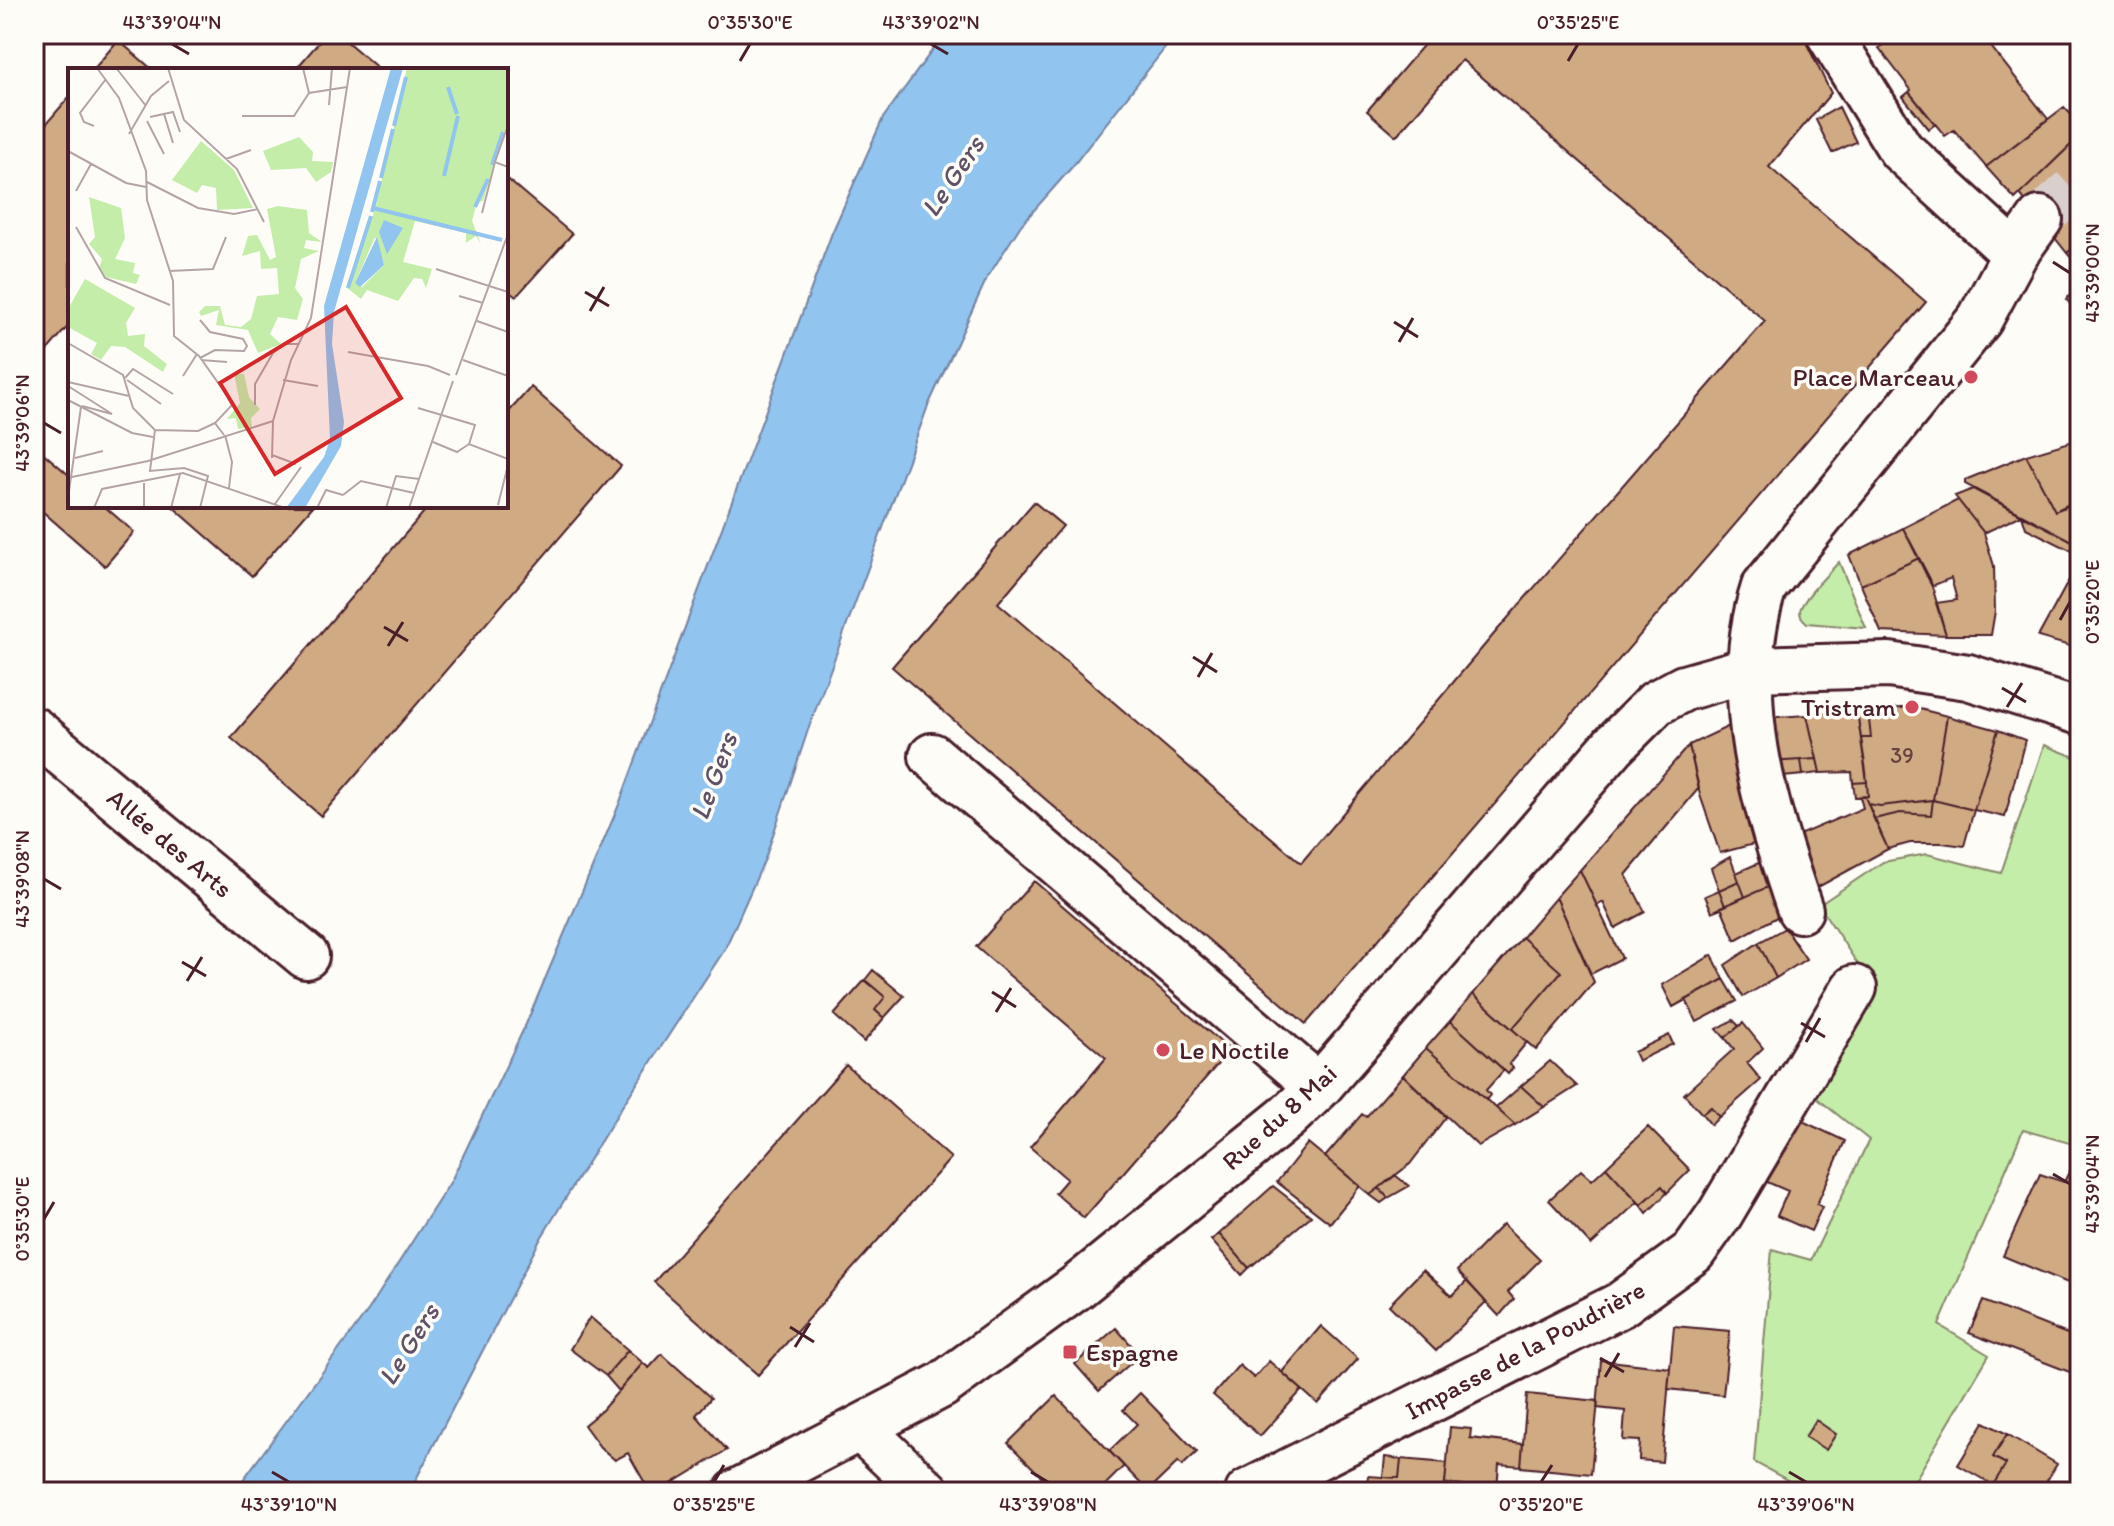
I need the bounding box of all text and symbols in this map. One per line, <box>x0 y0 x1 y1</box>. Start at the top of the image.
text: 43°39'04"N <box>122 10 222 34</box>
text: 0°35'30"E <box>708 10 792 34</box>
text: 43°39'02"N <box>882 10 980 34</box>
text: 0°35'25"E <box>1537 10 1619 34</box>
inset map <box>68 68 508 508</box>
water label: Le Gers <box>913 128 992 223</box>
text: 43°39'00"N <box>2080 223 2104 323</box>
place label: Place Marceau <box>1793 361 1955 393</box>
marker: Place Marceau <box>1962 368 1980 386</box>
text: 43°39'06"N <box>10 374 34 472</box>
text: 0°35'20"E <box>2080 560 2104 644</box>
place label: Tristram <box>1801 691 1896 723</box>
marker: Tristram <box>1903 698 1921 716</box>
water label: Le Gers <box>682 726 745 824</box>
house number: 39 <box>1890 742 1914 769</box>
street label: Allée des Arts <box>101 781 239 905</box>
text: 43°39'08"N <box>10 830 34 928</box>
place label: Le Noctile <box>1179 1034 1289 1066</box>
marker: Le Noctile <box>1154 1041 1172 1059</box>
street label: Rue du 8 Mai <box>1215 1057 1343 1177</box>
text: 43°39'04"N <box>2080 1134 2104 1234</box>
text: 0°35'30"E <box>10 1177 34 1261</box>
street label: Impasse de la Poudrière <box>1400 1273 1650 1427</box>
water label: Le Gers <box>370 1296 447 1391</box>
place label: Espagne <box>1086 1336 1179 1368</box>
marker: Espagne <box>1061 1343 1079 1361</box>
text: 43°39'10"N <box>241 1492 337 1516</box>
text: 0°35'25"E <box>673 1492 755 1516</box>
text: 43°39'08"N <box>999 1492 1097 1516</box>
text: 0°35'20"E <box>1499 1492 1583 1516</box>
text: 43°39'06"N <box>1757 1492 1855 1516</box>

